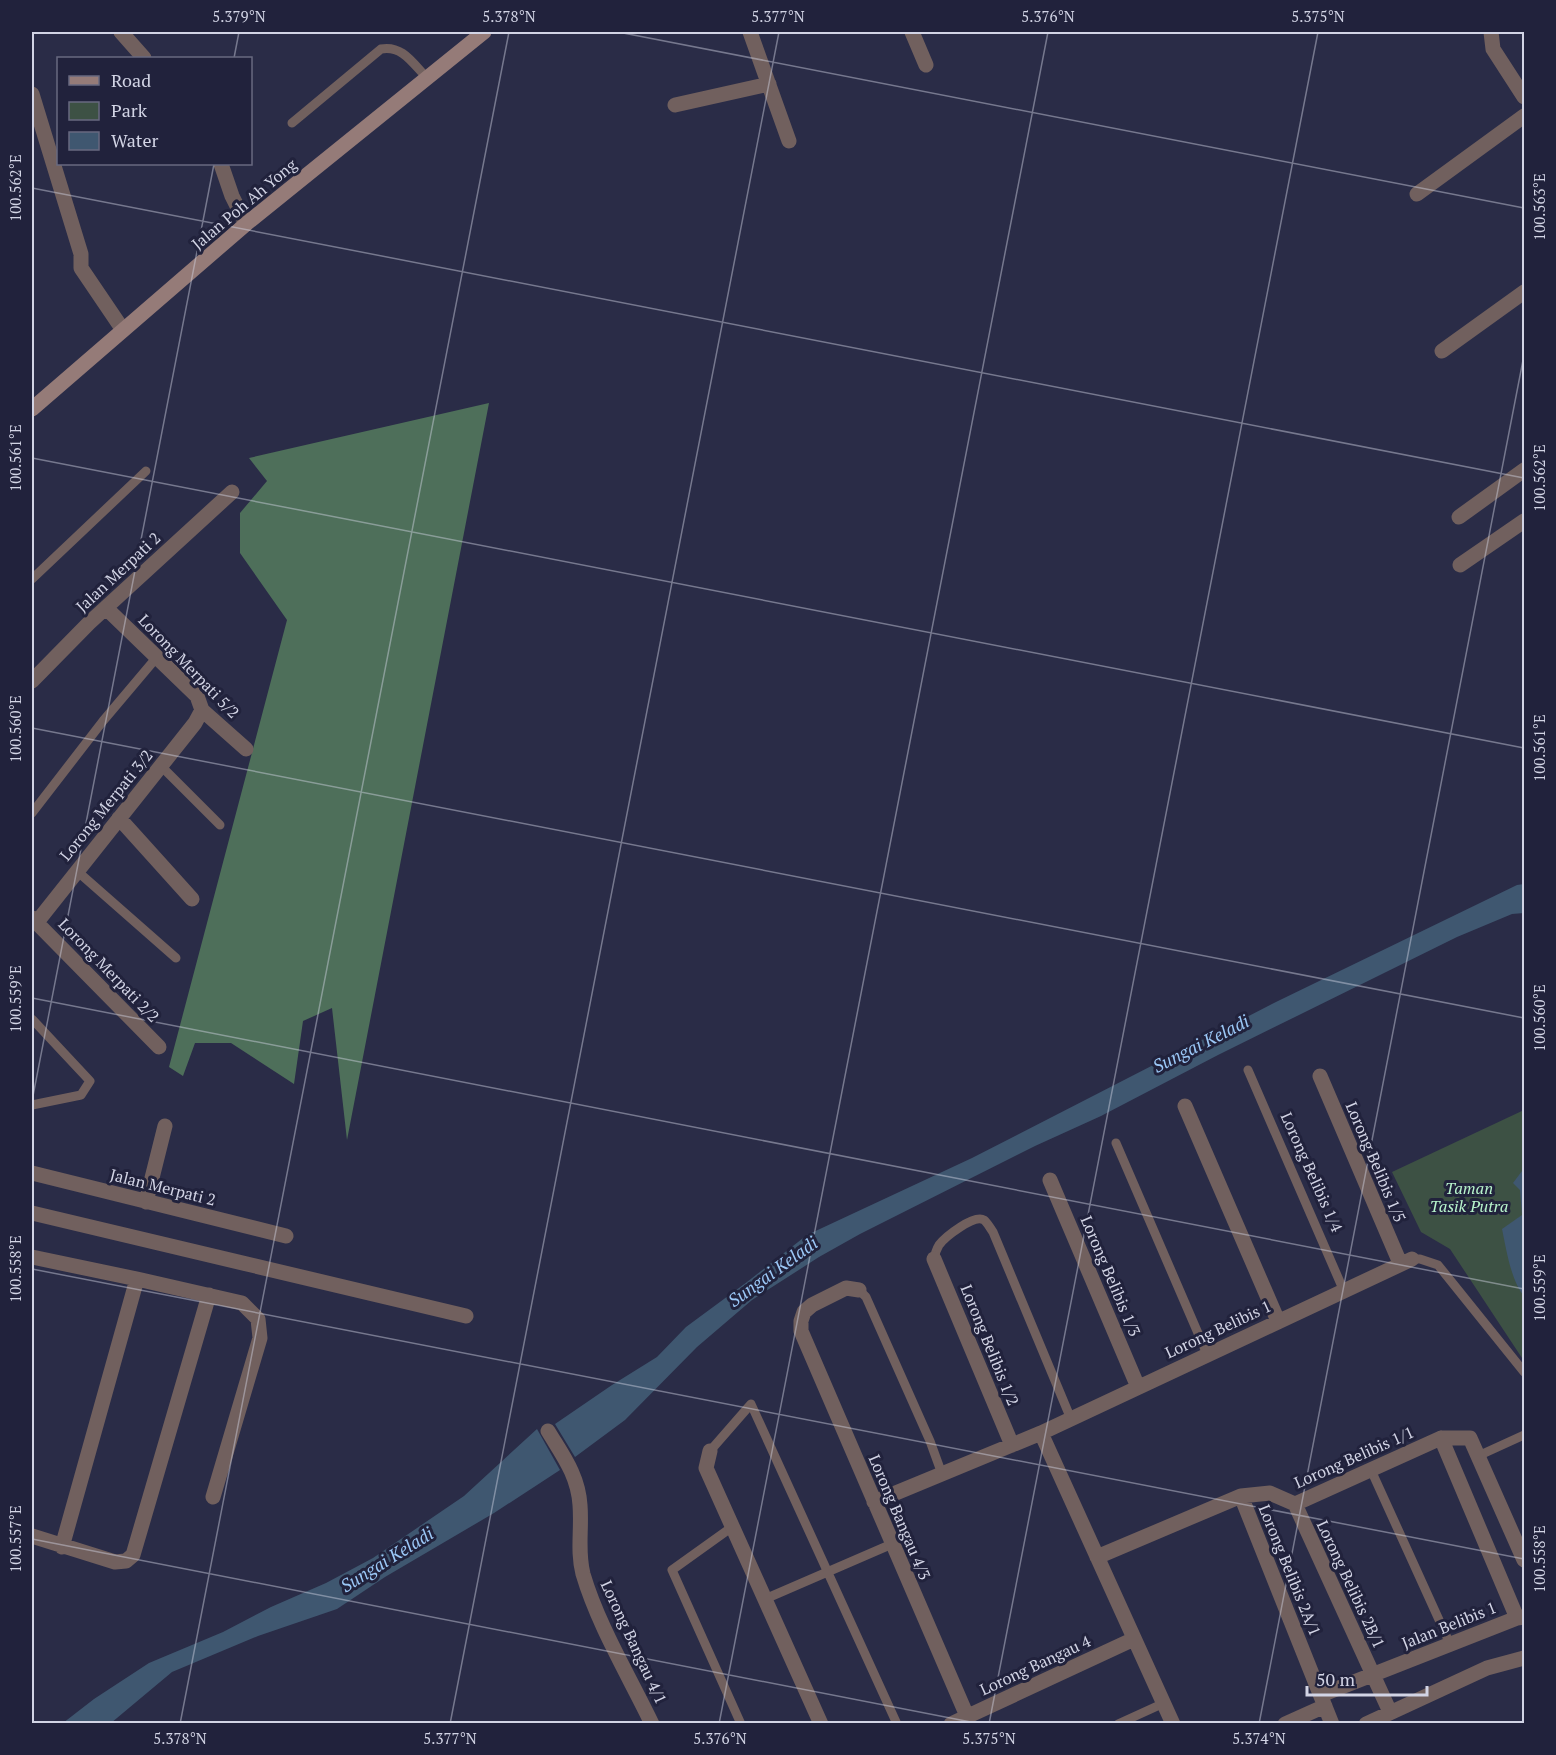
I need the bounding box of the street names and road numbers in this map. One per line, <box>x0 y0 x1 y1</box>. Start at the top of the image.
street label: Jalan Poh Ah Yong <box>187 153 302 254</box>
street label: Jalan Merpati 2 <box>71 527 165 617</box>
street label: Lorong Merpati 5/2 <box>134 609 244 723</box>
street label: Lorong Merpati 3/2 <box>54 745 158 865</box>
street label: Lorong Merpati 2/2 <box>54 913 164 1027</box>
street label: Lorong Belibis 1/5 <box>1341 1098 1411 1226</box>
street label: Lorong Belibis 1/4 <box>1276 1109 1348 1236</box>
street label: Jalan Merpati 2 <box>108 1163 218 1211</box>
street label: Lorong Belibis 1/3 <box>1076 1212 1146 1340</box>
street label: Lorong Belibis 1/2 <box>956 1281 1024 1409</box>
street label: Lorong Belibis 1 <box>1161 1295 1275 1363</box>
street label: Lorong Belibis 1/1 <box>1291 1421 1417 1493</box>
street label: Lorong Bangau 4/3 <box>864 1451 936 1583</box>
street label: Lorong Belibis 2A/1 <box>1254 1501 1326 1639</box>
street label: Lorong Belibis 2B/1 <box>1312 1516 1390 1652</box>
street label: Lorong Bangau 4/1 <box>596 1577 672 1707</box>
street label: Jalan Belibis 1 <box>1398 1596 1500 1654</box>
street label: Lorong Bangau 4 <box>976 1629 1094 1700</box>

